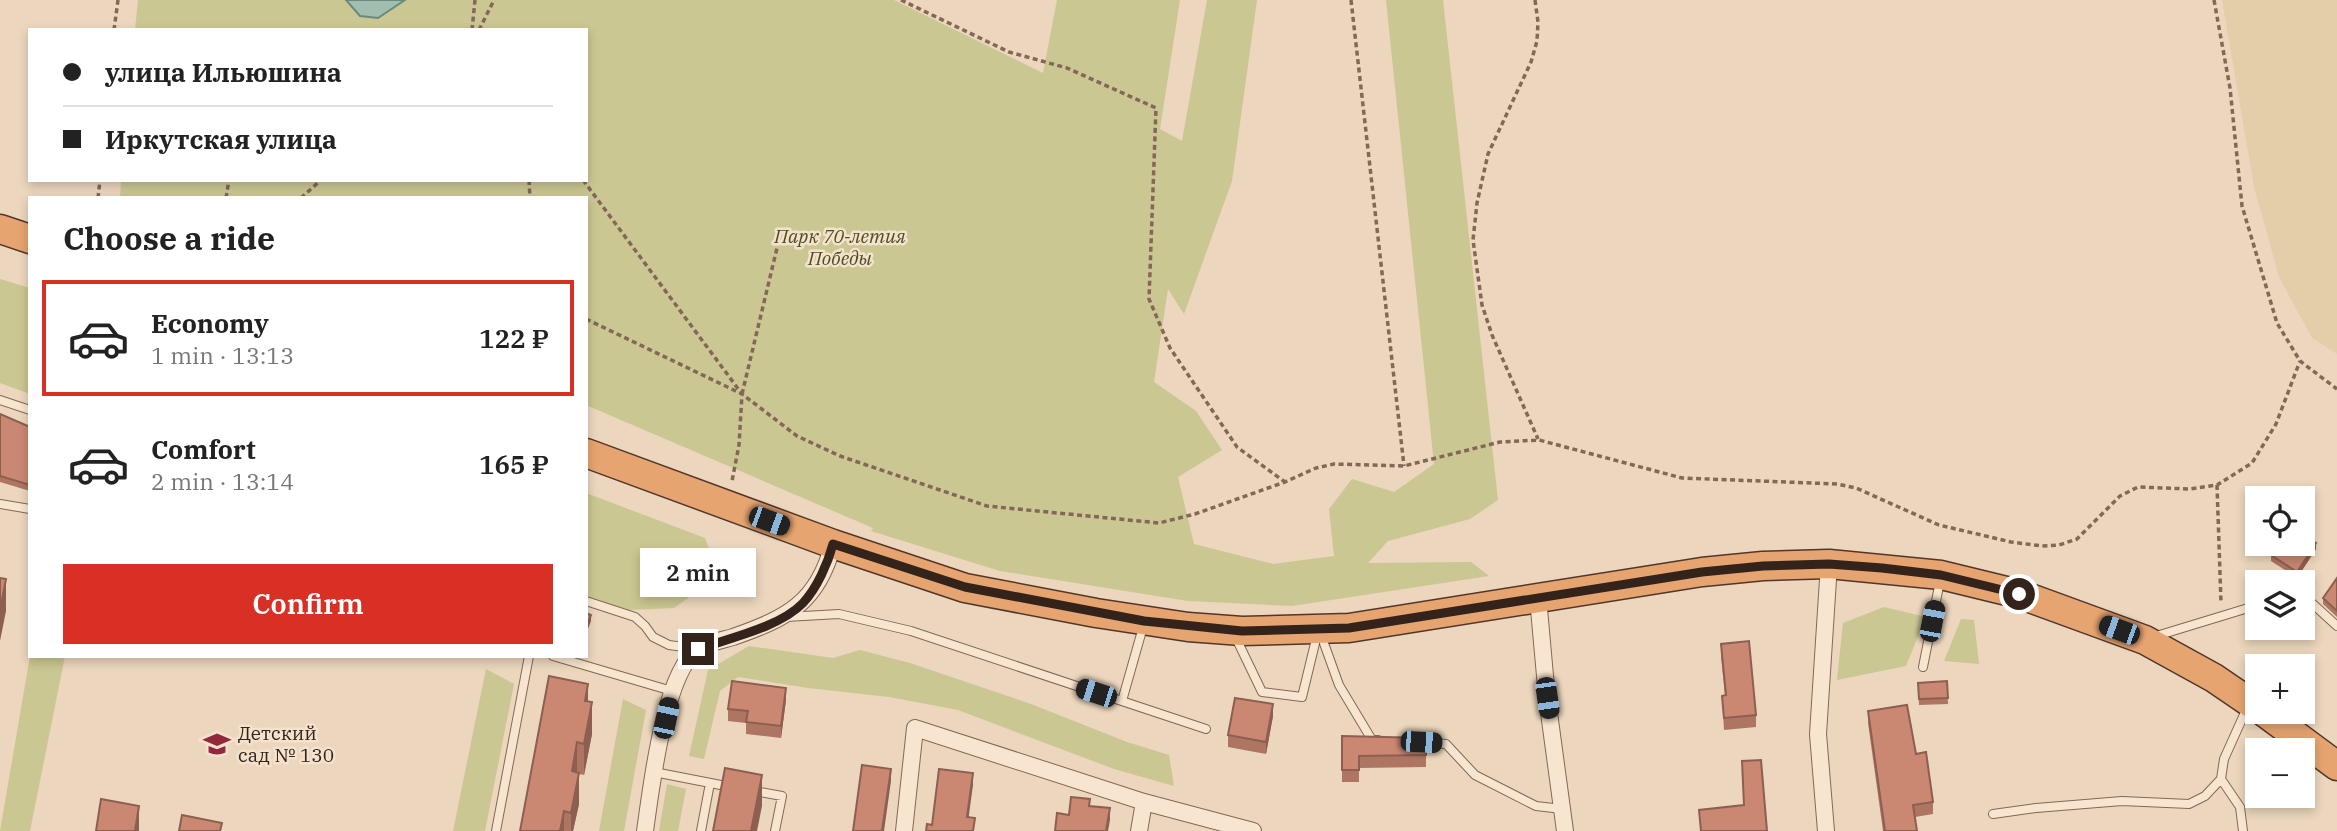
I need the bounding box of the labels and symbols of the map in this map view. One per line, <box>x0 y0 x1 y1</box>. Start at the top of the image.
park label: Парк 70-летия Победы <box>773 224 906 270</box>
car <box>746 504 793 538</box>
callout: 2 min <box>640 548 756 596</box>
route start <box>2003 578 2035 610</box>
car <box>1918 598 1947 644</box>
car <box>2096 613 2143 647</box>
route end <box>682 633 714 665</box>
car <box>1534 676 1561 720</box>
car <box>1073 677 1120 709</box>
car <box>652 695 681 741</box>
place label: Детский сад № 130 <box>238 721 334 767</box>
school or university icon: Детский сад № 130 <box>202 729 232 759</box>
car <box>1400 730 1443 754</box>

